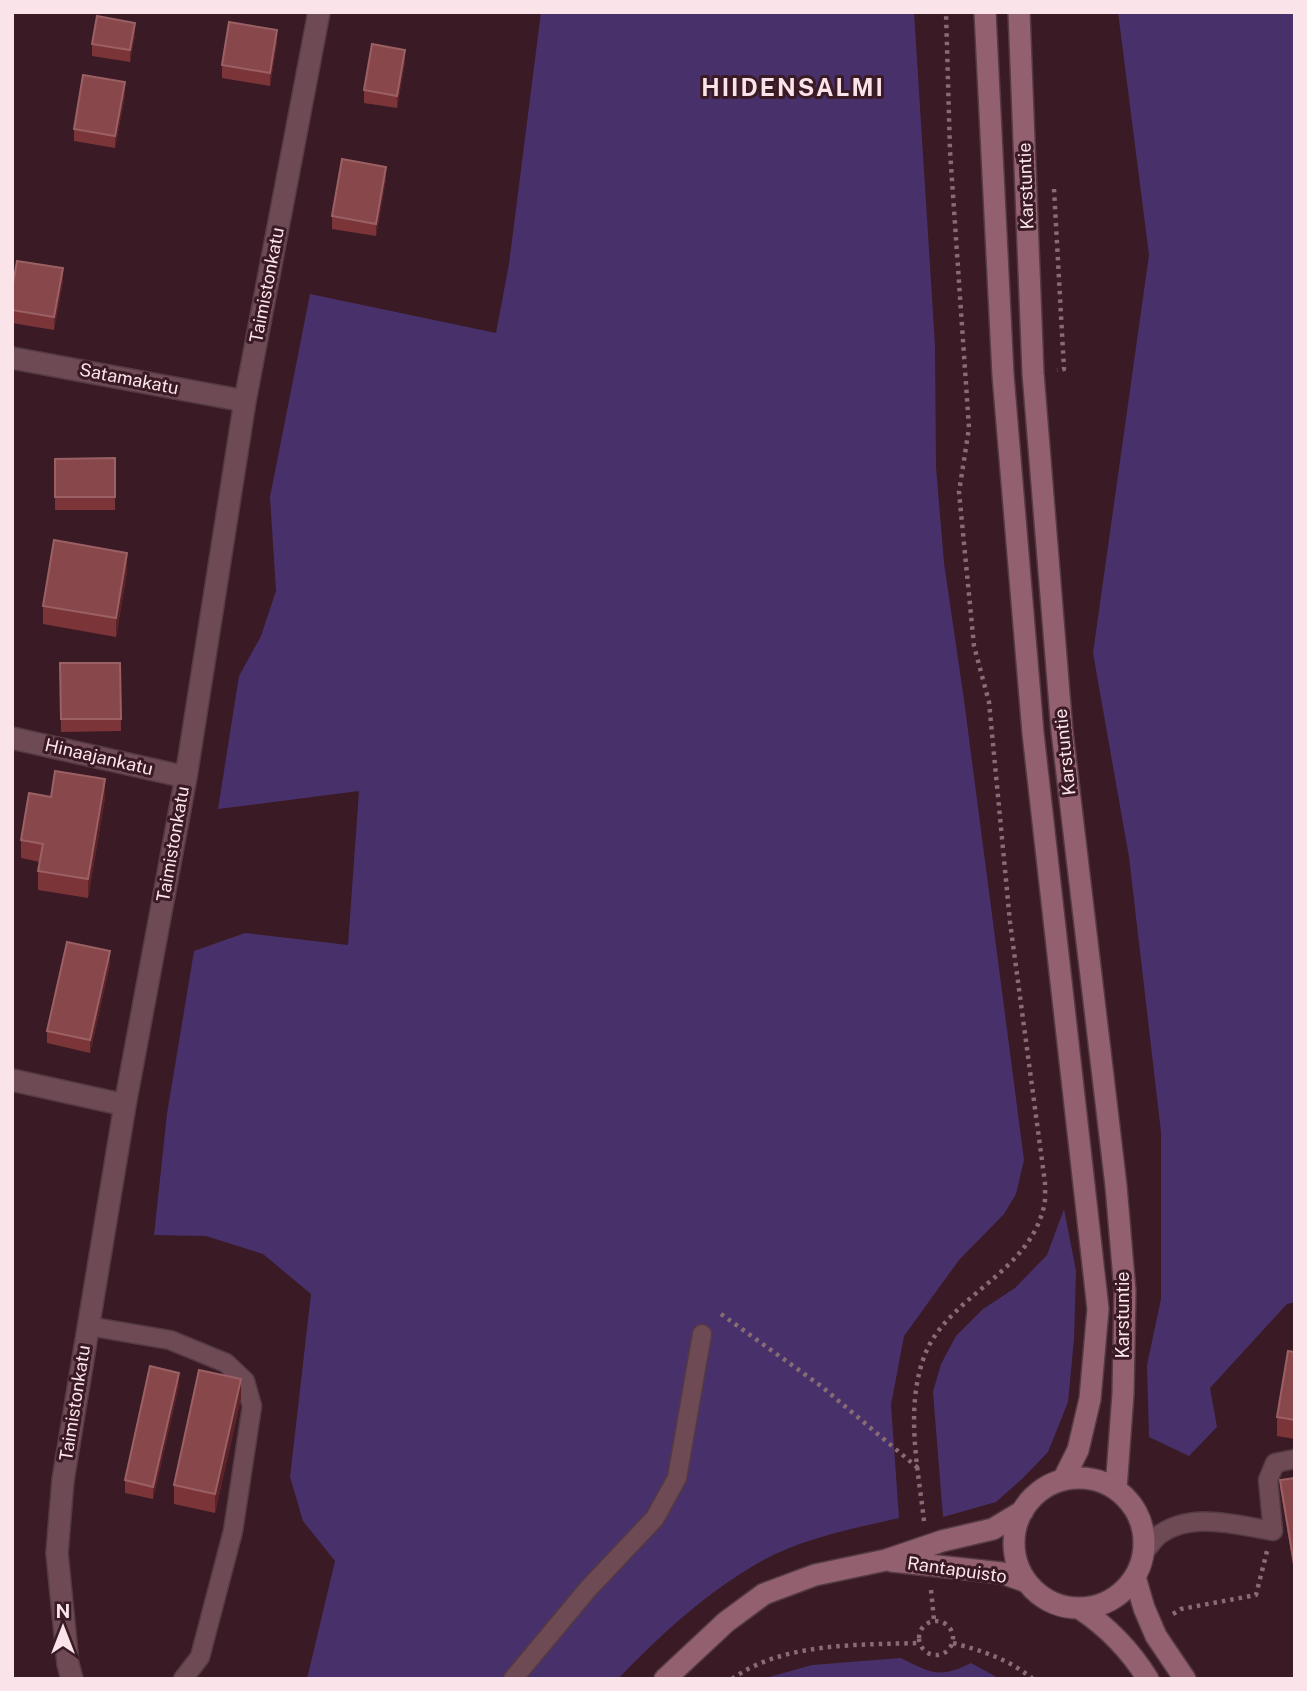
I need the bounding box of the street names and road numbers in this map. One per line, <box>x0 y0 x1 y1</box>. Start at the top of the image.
street label: Karstuntie <box>1013 142 1038 230</box>
street label: Taimistonkatu <box>245 225 288 344</box>
street label: Satamakatu <box>78 359 181 398</box>
street label: Karstuntie <box>1050 708 1079 796</box>
street label: Hinaajankatu <box>43 734 155 779</box>
street label: Taimistonkatu <box>152 784 193 903</box>
street label: Karstuntie <box>1112 1271 1133 1359</box>
street label: Taimistonkatu <box>55 1343 94 1462</box>
street label: Rantapuisto <box>906 1552 1008 1587</box>

